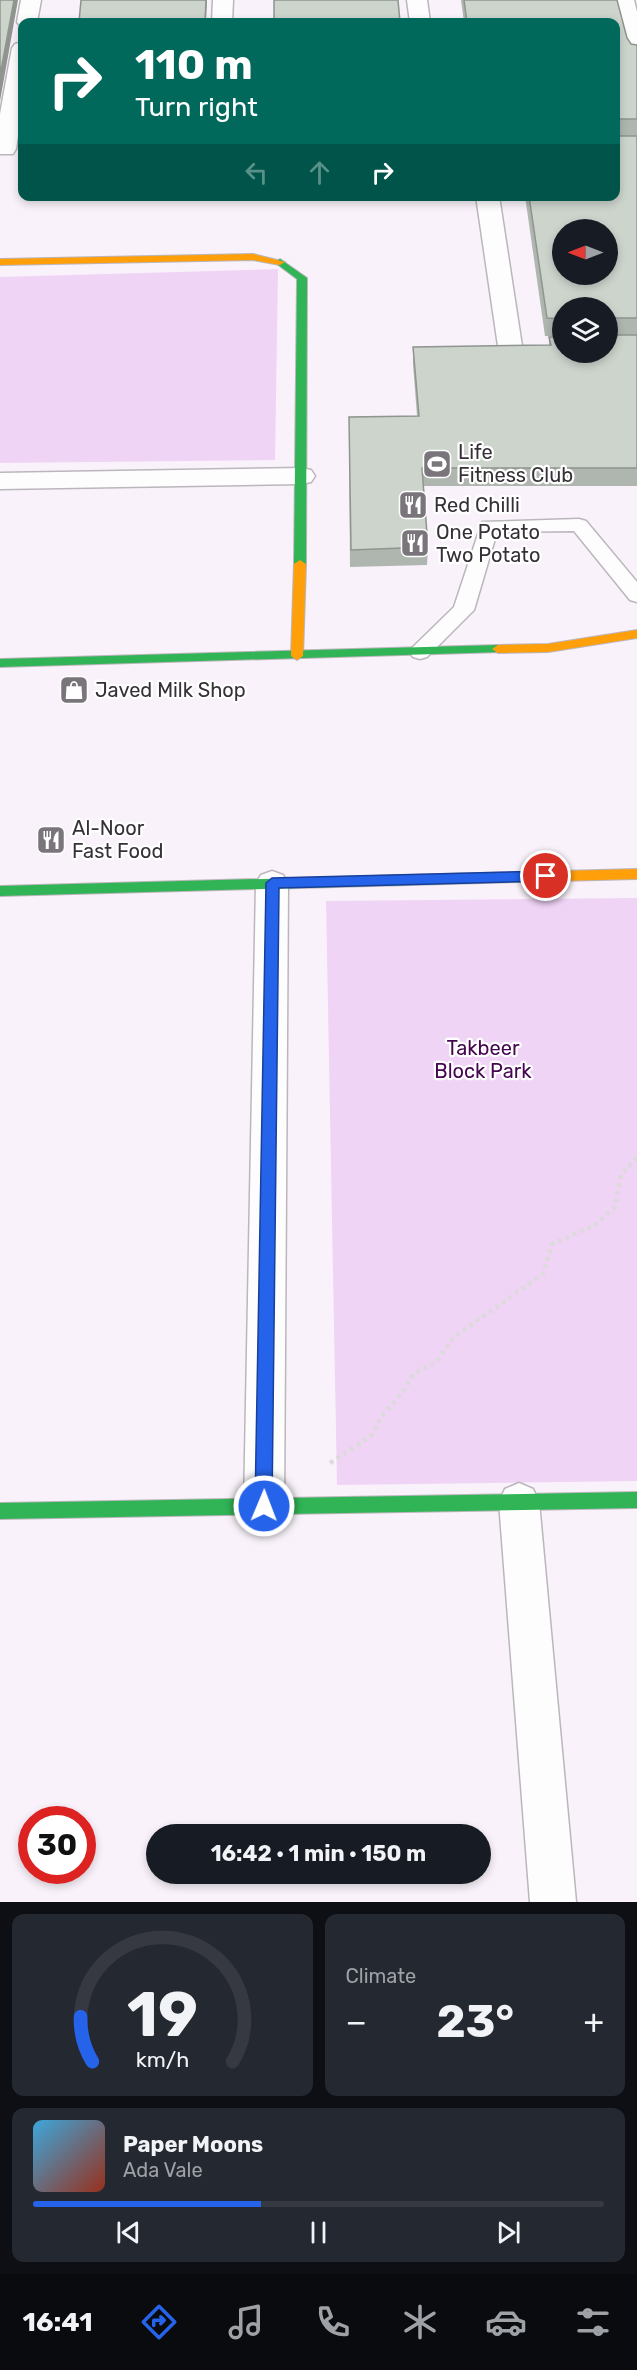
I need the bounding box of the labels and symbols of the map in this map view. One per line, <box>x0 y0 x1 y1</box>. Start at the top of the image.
north arrow <box>552 219 618 285</box>
place label: Life Fitness Club <box>458 440 573 487</box>
sports icon: Life Fitness Club <box>421 448 453 480</box>
restaurant icon: Red Chilli <box>397 489 429 521</box>
place label: Red Chilli <box>434 493 520 517</box>
place label: One Potato Two Potato <box>436 520 540 567</box>
restaurant icon: One Potato Two Potato <box>399 527 431 559</box>
shop icon: Javed Milk Shop <box>58 674 90 706</box>
place label: Javed Milk Shop <box>95 678 246 702</box>
place label: Al-Noor Fast Food <box>72 816 163 863</box>
restaurant icon: Al-Noor Fast Food <box>35 824 67 856</box>
pin <box>520 850 571 901</box>
park label: Takbeer Block Park <box>434 1036 532 1083</box>
position arrow <box>232 1474 296 1538</box>
speed limit sign: 30 <box>18 1806 96 1884</box>

